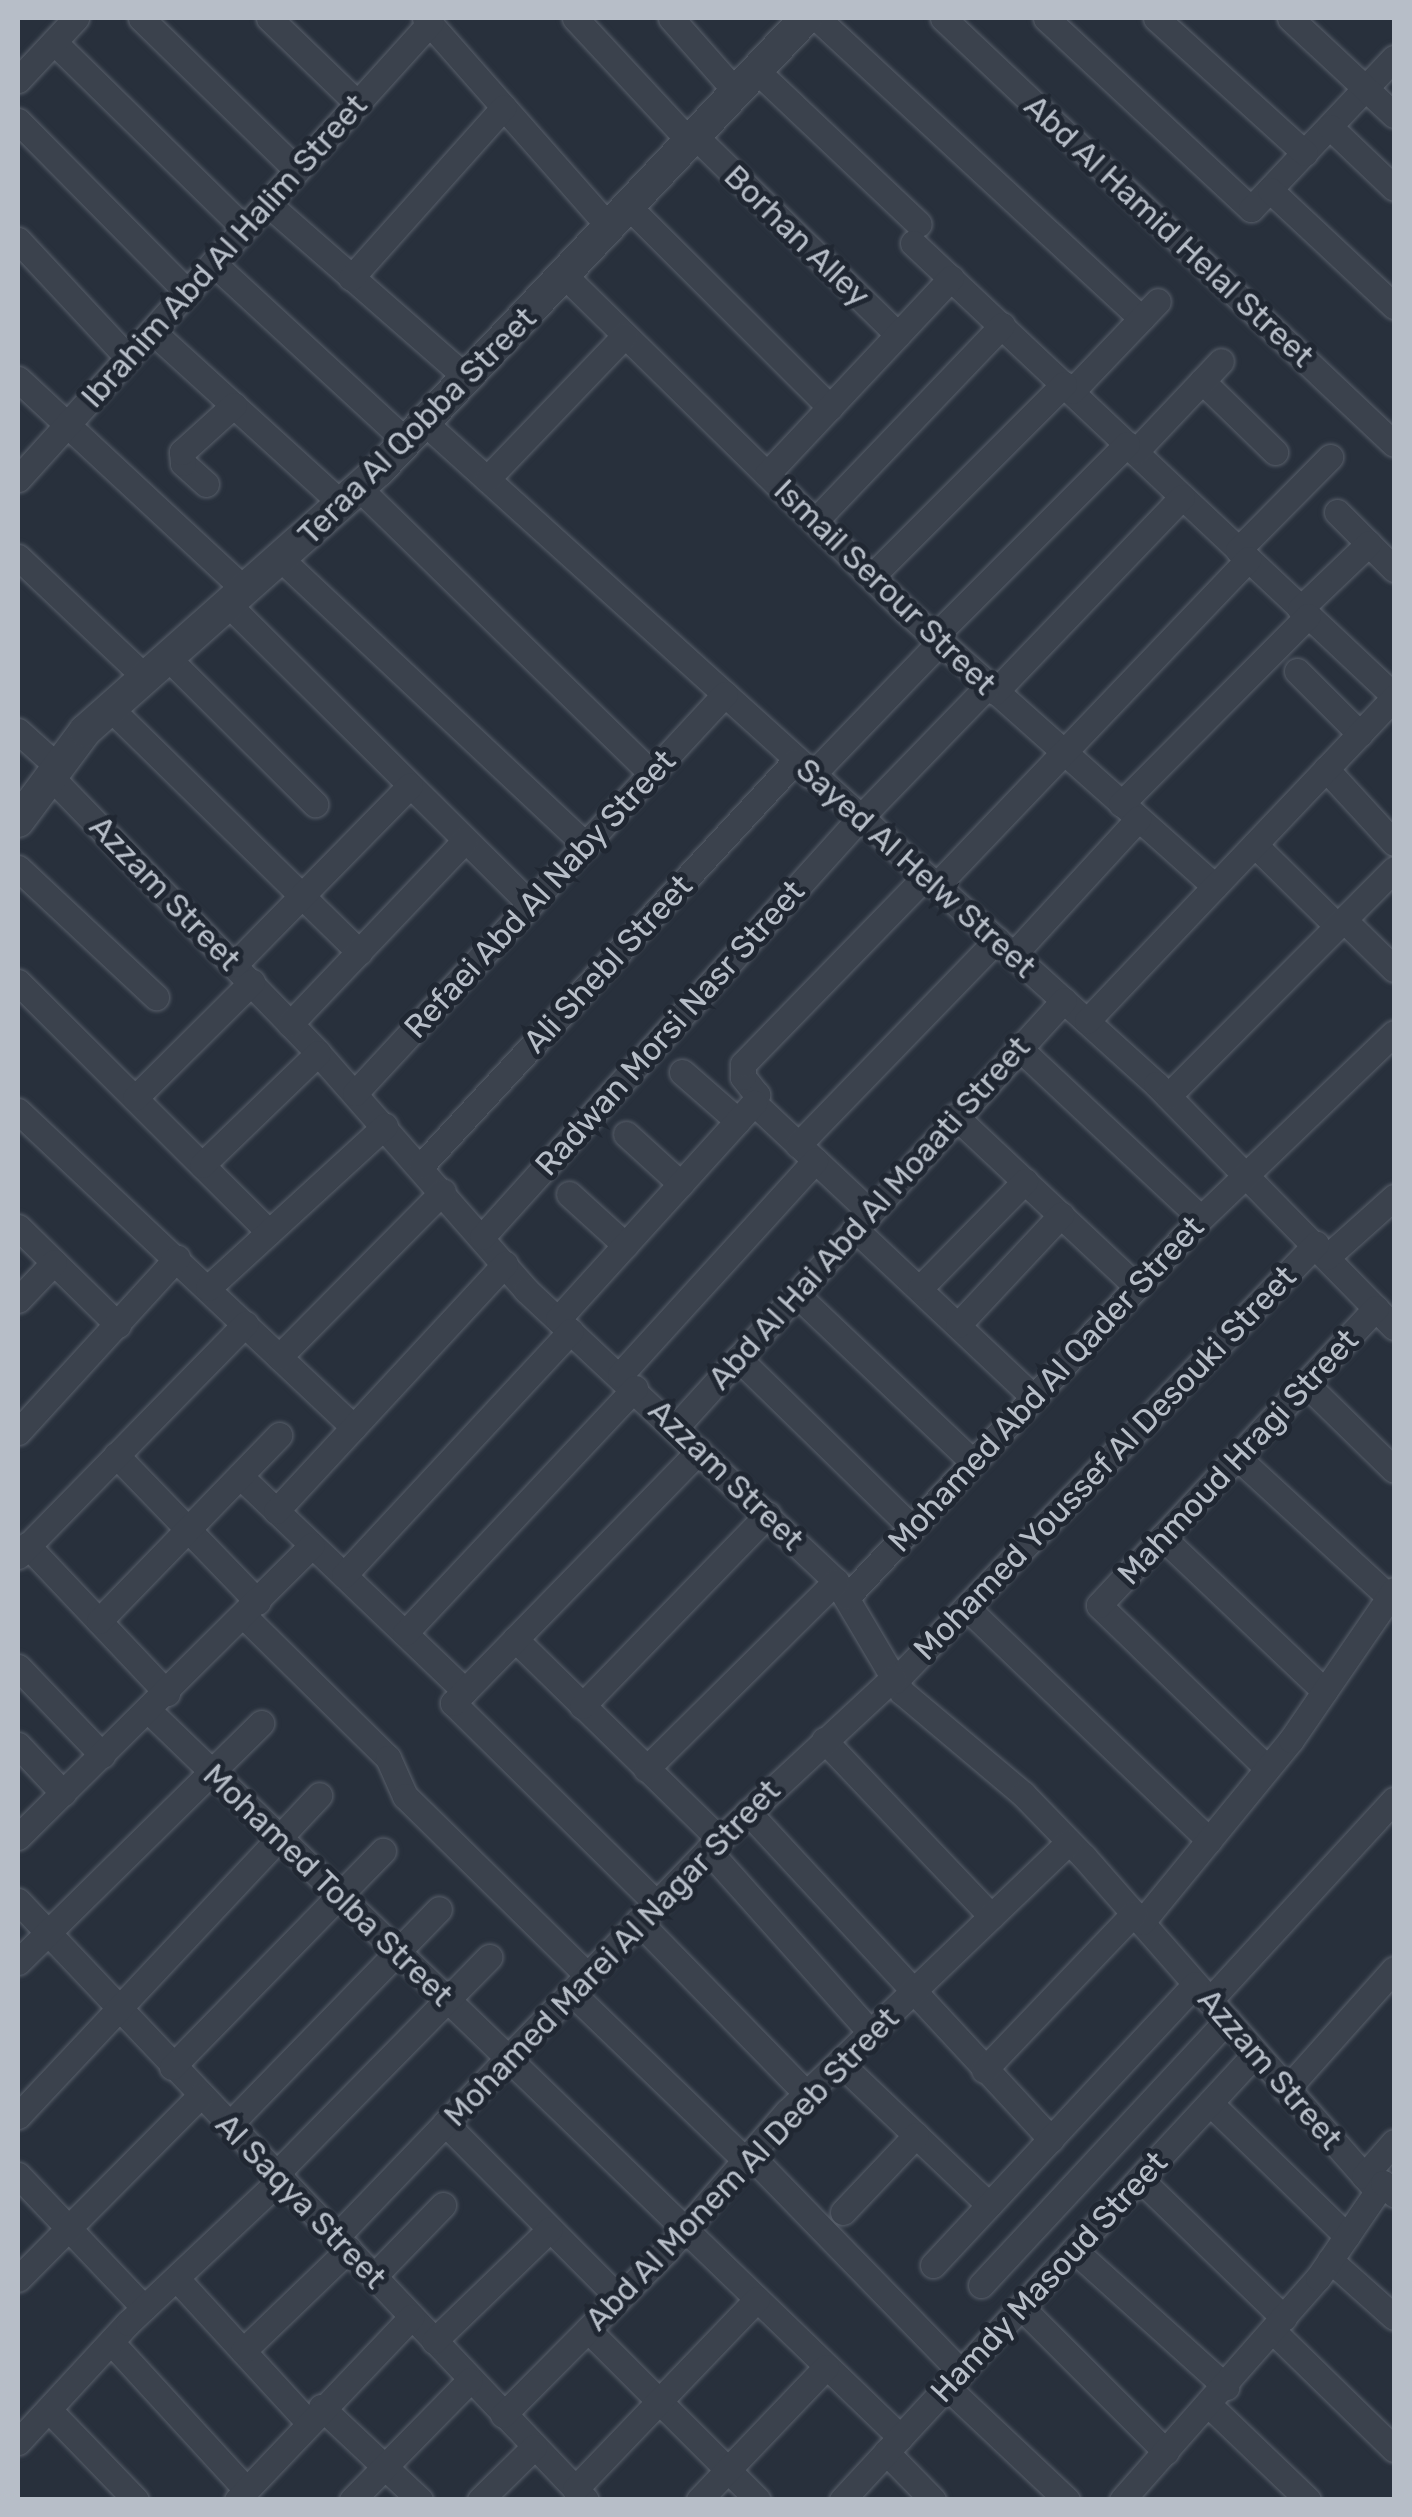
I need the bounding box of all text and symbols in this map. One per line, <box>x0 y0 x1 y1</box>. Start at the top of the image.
street label: Ibrahim Abd Al Halim Street <box>73 86 375 416</box>
street label: Abd Al Hamid Helal Street <box>1016 87 1322 375</box>
street label: Borhan Alley <box>716 157 878 315</box>
street label: Teraa Al Qobba Street <box>290 299 544 553</box>
street label: Ismail Serour Street <box>766 471 1004 703</box>
street label: Refaei Abd Al Naby Street <box>396 741 684 1047</box>
street label: Sayed Al Helw Street <box>788 750 1044 986</box>
street label: Azzam Street <box>82 808 248 978</box>
street label: Ali Shebl Street <box>516 867 700 1061</box>
street label: Radwan Morsi Nasr Street <box>527 872 813 1184</box>
street label: Abd Al Hai Abd Al Moaati Street <box>699 1028 1039 1398</box>
street label: Mohamed Abd Al Qader Street <box>879 1207 1213 1561</box>
street label: Mohamed Youssef Al Desouki Street <box>905 1257 1305 1669</box>
street label: Mahmoud Hragi Street <box>1110 1321 1366 1593</box>
street label: Azzam Street <box>641 1392 811 1558</box>
street label: Mohamed Tolba Street <box>195 1756 461 2014</box>
street label: Mohamed Marei Al Nagar Street <box>435 1771 789 2135</box>
street label: Azzam Street <box>1190 1981 1350 2157</box>
street label: Abd Al Monem Al Deeb Street <box>577 1999 907 2339</box>
street label: Al Saqya Street <box>208 2105 394 2297</box>
street label: Hamdy Masoud Street <box>922 2143 1176 2411</box>

